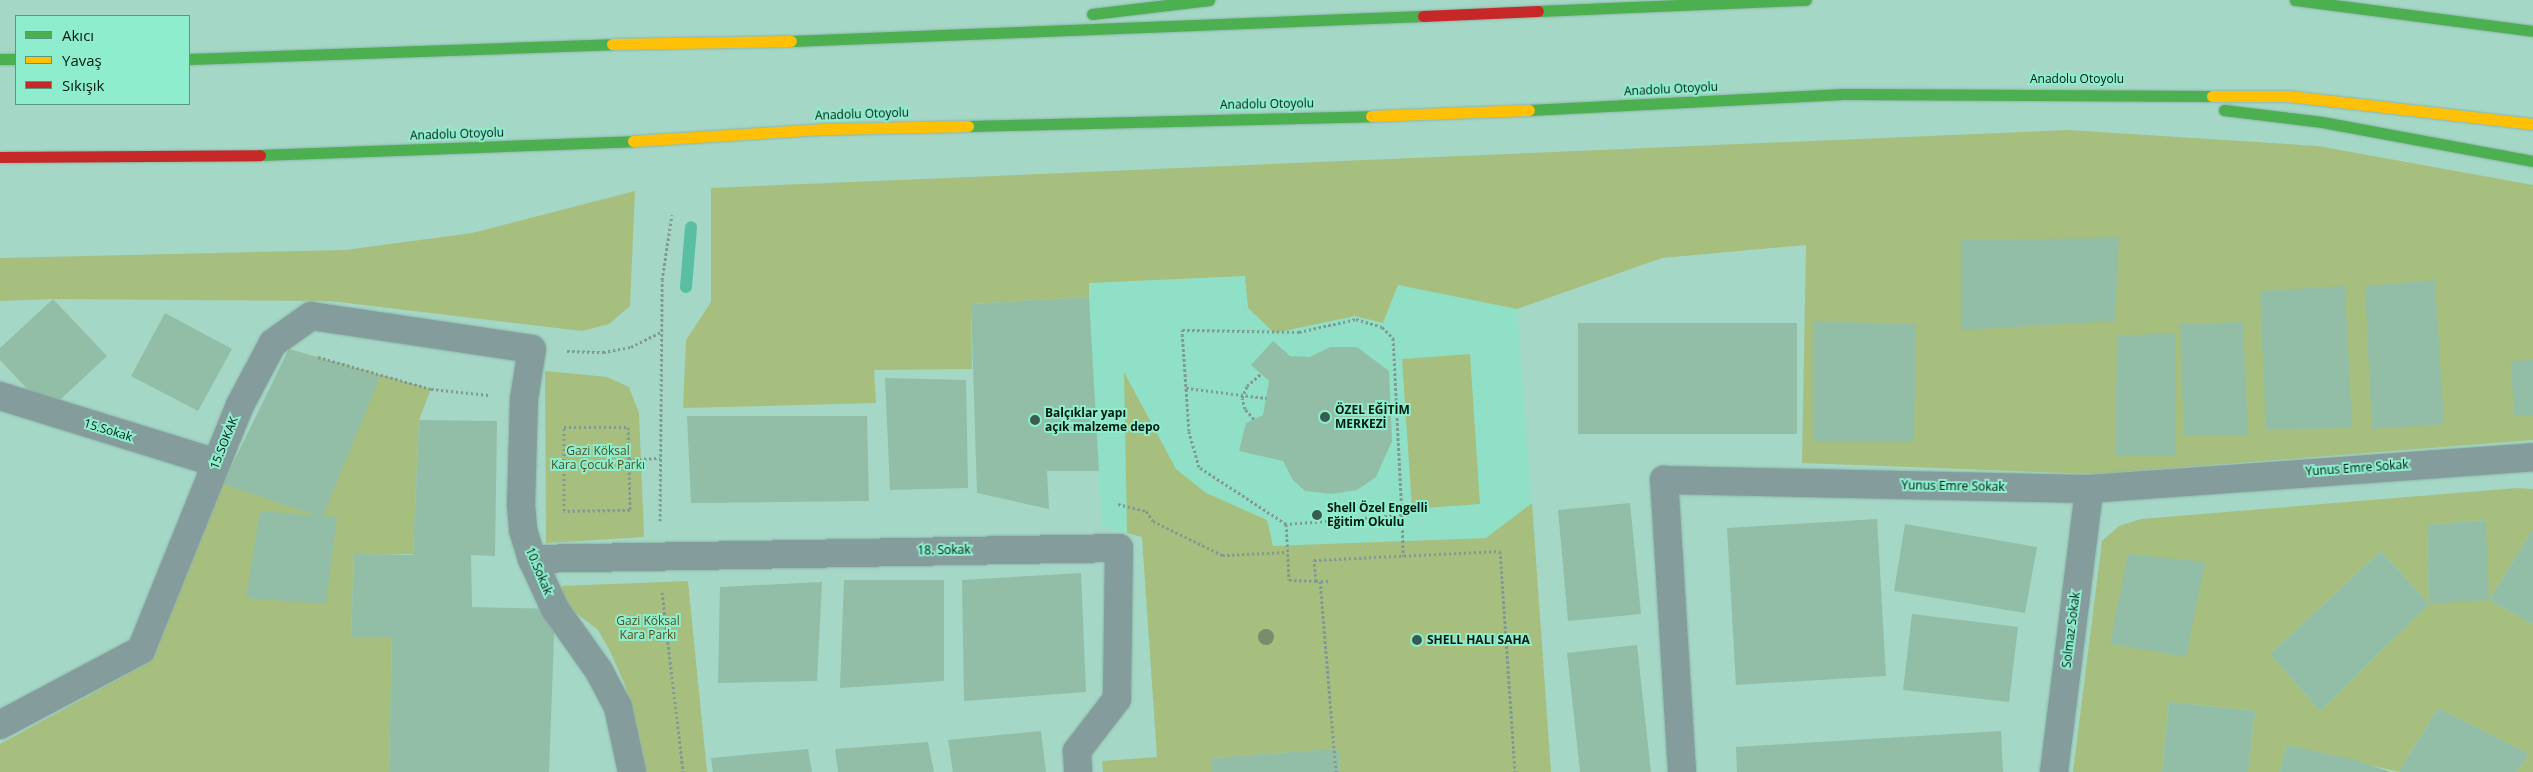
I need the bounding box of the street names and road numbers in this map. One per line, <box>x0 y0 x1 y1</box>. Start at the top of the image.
street label: Anadolu Otoyolu <box>2030 72 2124 86</box>
street label: Anadolu Otoyolu <box>1624 79 1718 99</box>
street label: Anadolu Otoyolu <box>1220 96 1314 112</box>
street label: Anadolu Otoyolu <box>815 105 909 123</box>
street label: Anadolu Otoyolu <box>410 125 504 143</box>
street label: 15.SOKAK <box>207 415 241 471</box>
street label: 15.Sokak <box>82 416 134 444</box>
street label: Yunus Emre Sokak <box>2305 457 2409 479</box>
street label: Yunus Emre Sokak <box>1901 478 2005 494</box>
street label: 18. Sokak <box>917 542 971 558</box>
street label: 10.Sokak <box>523 545 555 597</box>
street label: Solmaz Sokak <box>2059 591 2083 669</box>

